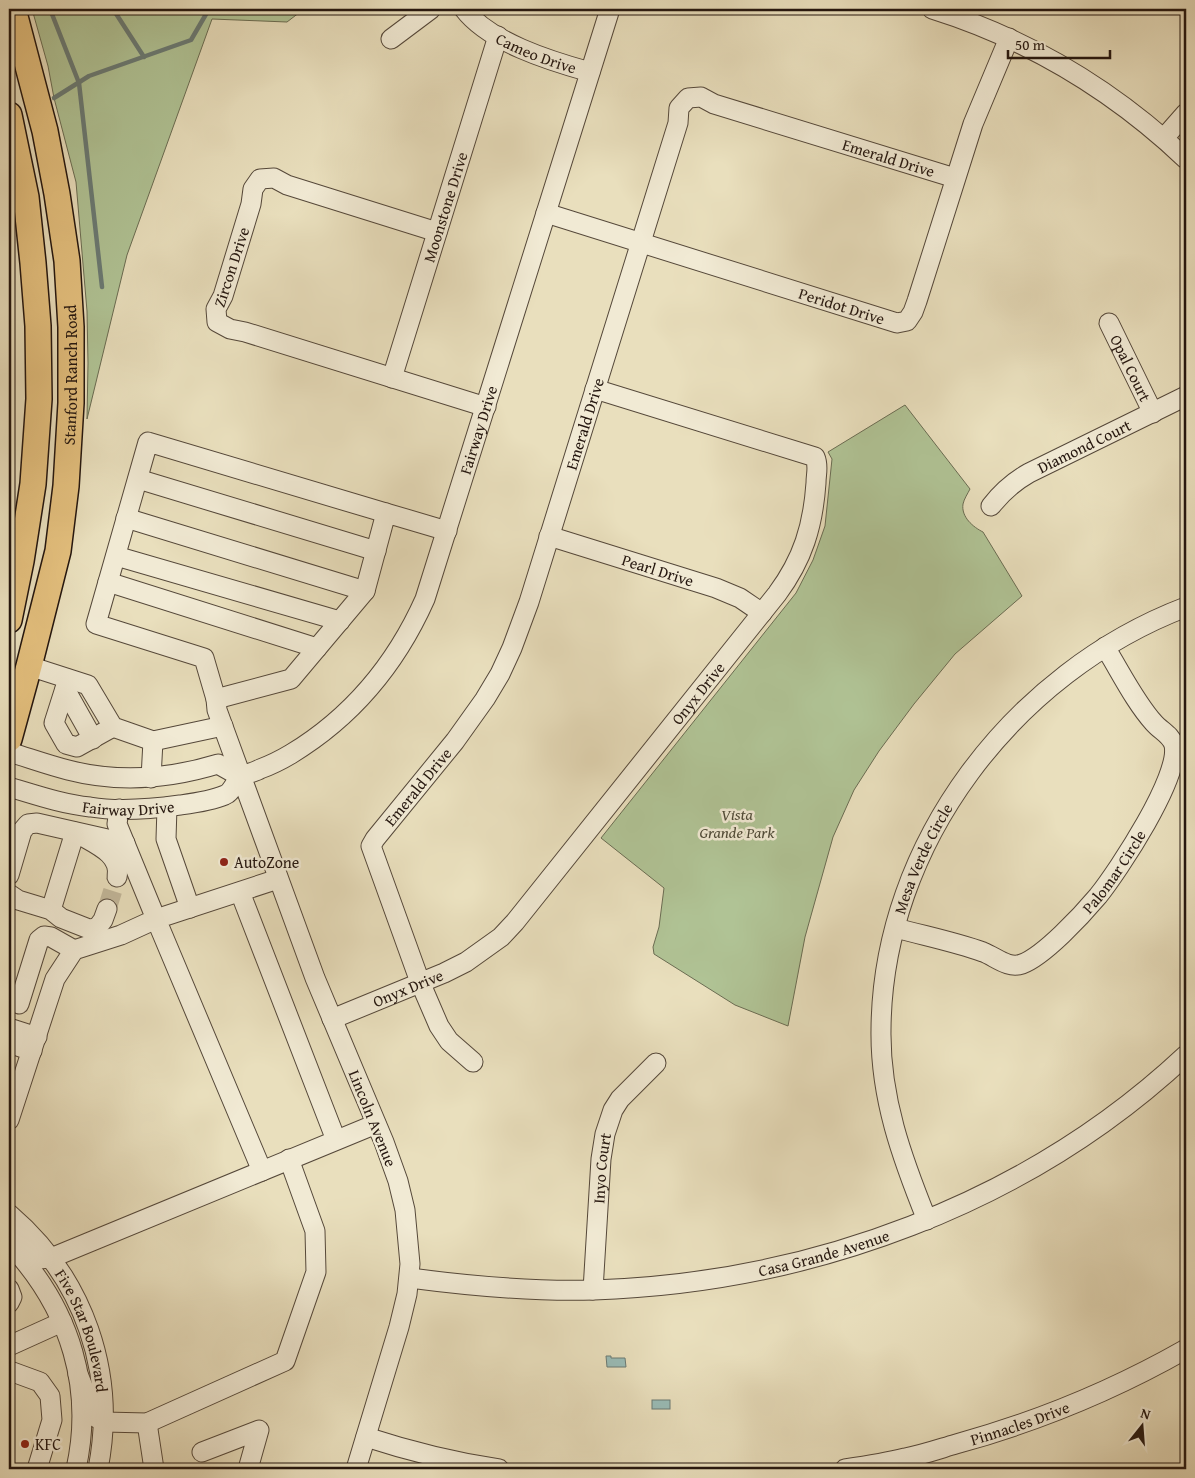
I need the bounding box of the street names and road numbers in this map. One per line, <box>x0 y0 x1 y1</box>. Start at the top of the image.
street label: Cameo Drive <box>492 26 579 80</box>
street label: Emerald Drive <box>840 132 938 183</box>
street label: Moonstone Drive <box>417 149 473 265</box>
street label: Zircon Drive <box>207 224 255 310</box>
street label: Peridot Drive <box>796 281 888 330</box>
street label: Stanford Ranch Road <box>56 304 83 446</box>
street label: Opal Court <box>1104 330 1158 406</box>
street label: Emerald Drive <box>559 375 610 473</box>
street label: Fairway Drive <box>453 382 503 477</box>
street label: Diamond Court <box>1033 413 1135 479</box>
street label: Pearl Drive <box>619 547 697 592</box>
street label: Onyx Drive <box>665 657 730 730</box>
street label: Emerald Drive <box>378 742 457 831</box>
street label: Fairway Drive <box>81 794 176 822</box>
street label: Mesa Verde Circle <box>887 799 958 917</box>
street label: Palomar Circle <box>1076 825 1152 919</box>
street label: Onyx Drive <box>369 963 447 1013</box>
street label: Lincoln Avenue <box>343 1066 403 1170</box>
street label: Inyo Court <box>586 1131 617 1204</box>
street label: Casa Grande Avenue <box>756 1223 892 1282</box>
street label: Five Star Boulevard <box>49 1264 114 1394</box>
street label: Pinnacles Drive <box>967 1395 1073 1451</box>

